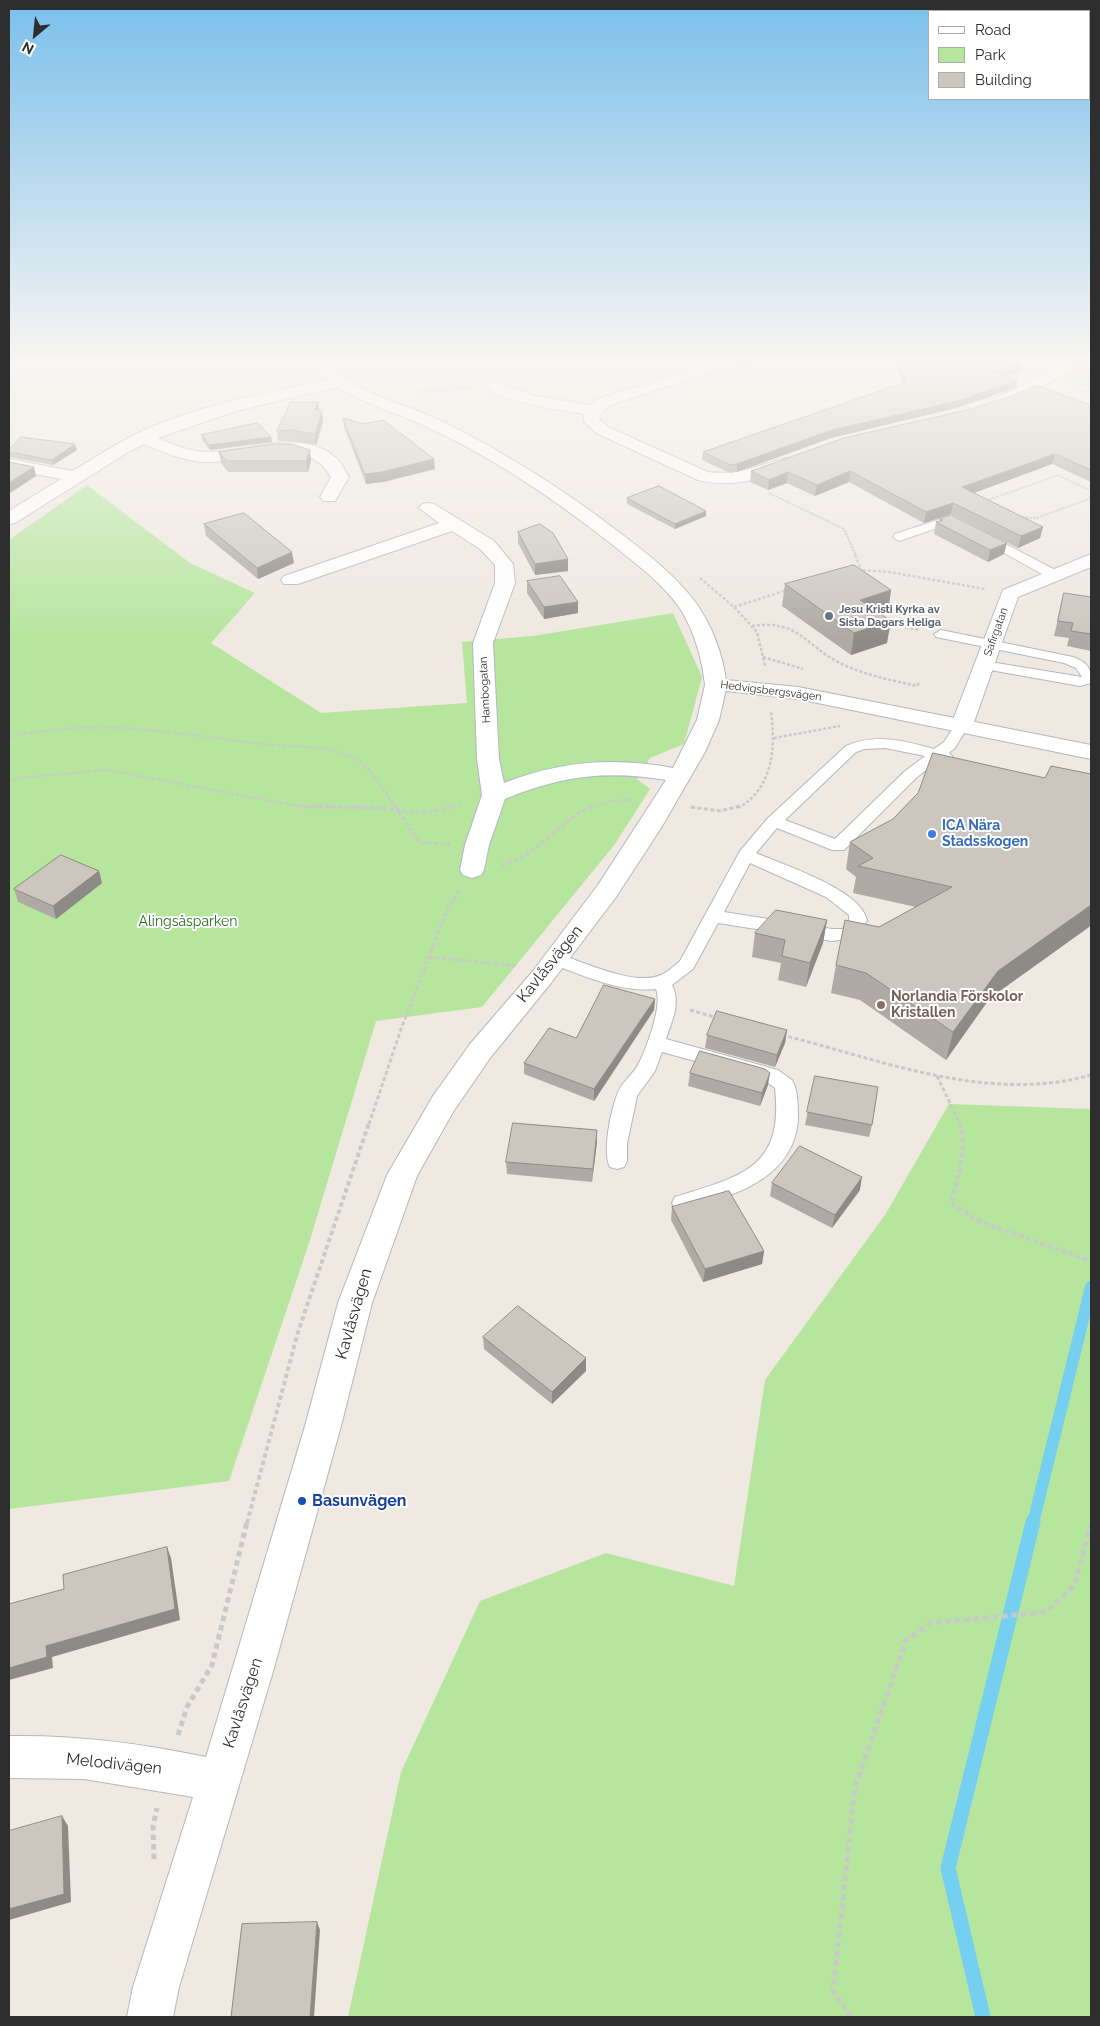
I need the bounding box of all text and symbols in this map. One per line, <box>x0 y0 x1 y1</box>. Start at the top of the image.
north arrow <box>10 10 60 60</box>
legend <box>928 10 1090 100</box>
text: Road <box>975 21 1011 39</box>
text: N <box>19 39 36 58</box>
text: Park <box>975 46 1006 64</box>
text: Building <box>975 71 1032 89</box>
place label: Jesu Kristi Kyrka av Sista Dagars Heliga <box>839 603 941 629</box>
street label: Safirgatan <box>981 606 1011 658</box>
marker: Jesu Kristi Kyrka av Sista Dagars Heliga <box>823 610 835 622</box>
street label: Hambogatan <box>477 657 493 723</box>
street label: Hedvigsbergsvägen <box>720 678 822 704</box>
place label: ICA Nära Stadsskogen <box>942 818 1028 850</box>
marker: ICA Nära Stadsskogen <box>926 828 938 840</box>
park label: Alingsåsparken <box>139 914 237 930</box>
street label: Kavlåsvägen <box>513 922 587 1006</box>
place label: Norlandia Förskolor Kristallen <box>891 989 1023 1022</box>
marker: Norlandia Förskolor Kristallen <box>875 999 887 1011</box>
street label: Kavlåsvägen <box>332 1266 376 1362</box>
place label: Basunvägen <box>312 1491 407 1511</box>
marker: Basunvägen <box>296 1495 308 1507</box>
street label: Kavlåsvägen <box>219 1656 267 1750</box>
street label: Melodivägen <box>65 1749 163 1779</box>

